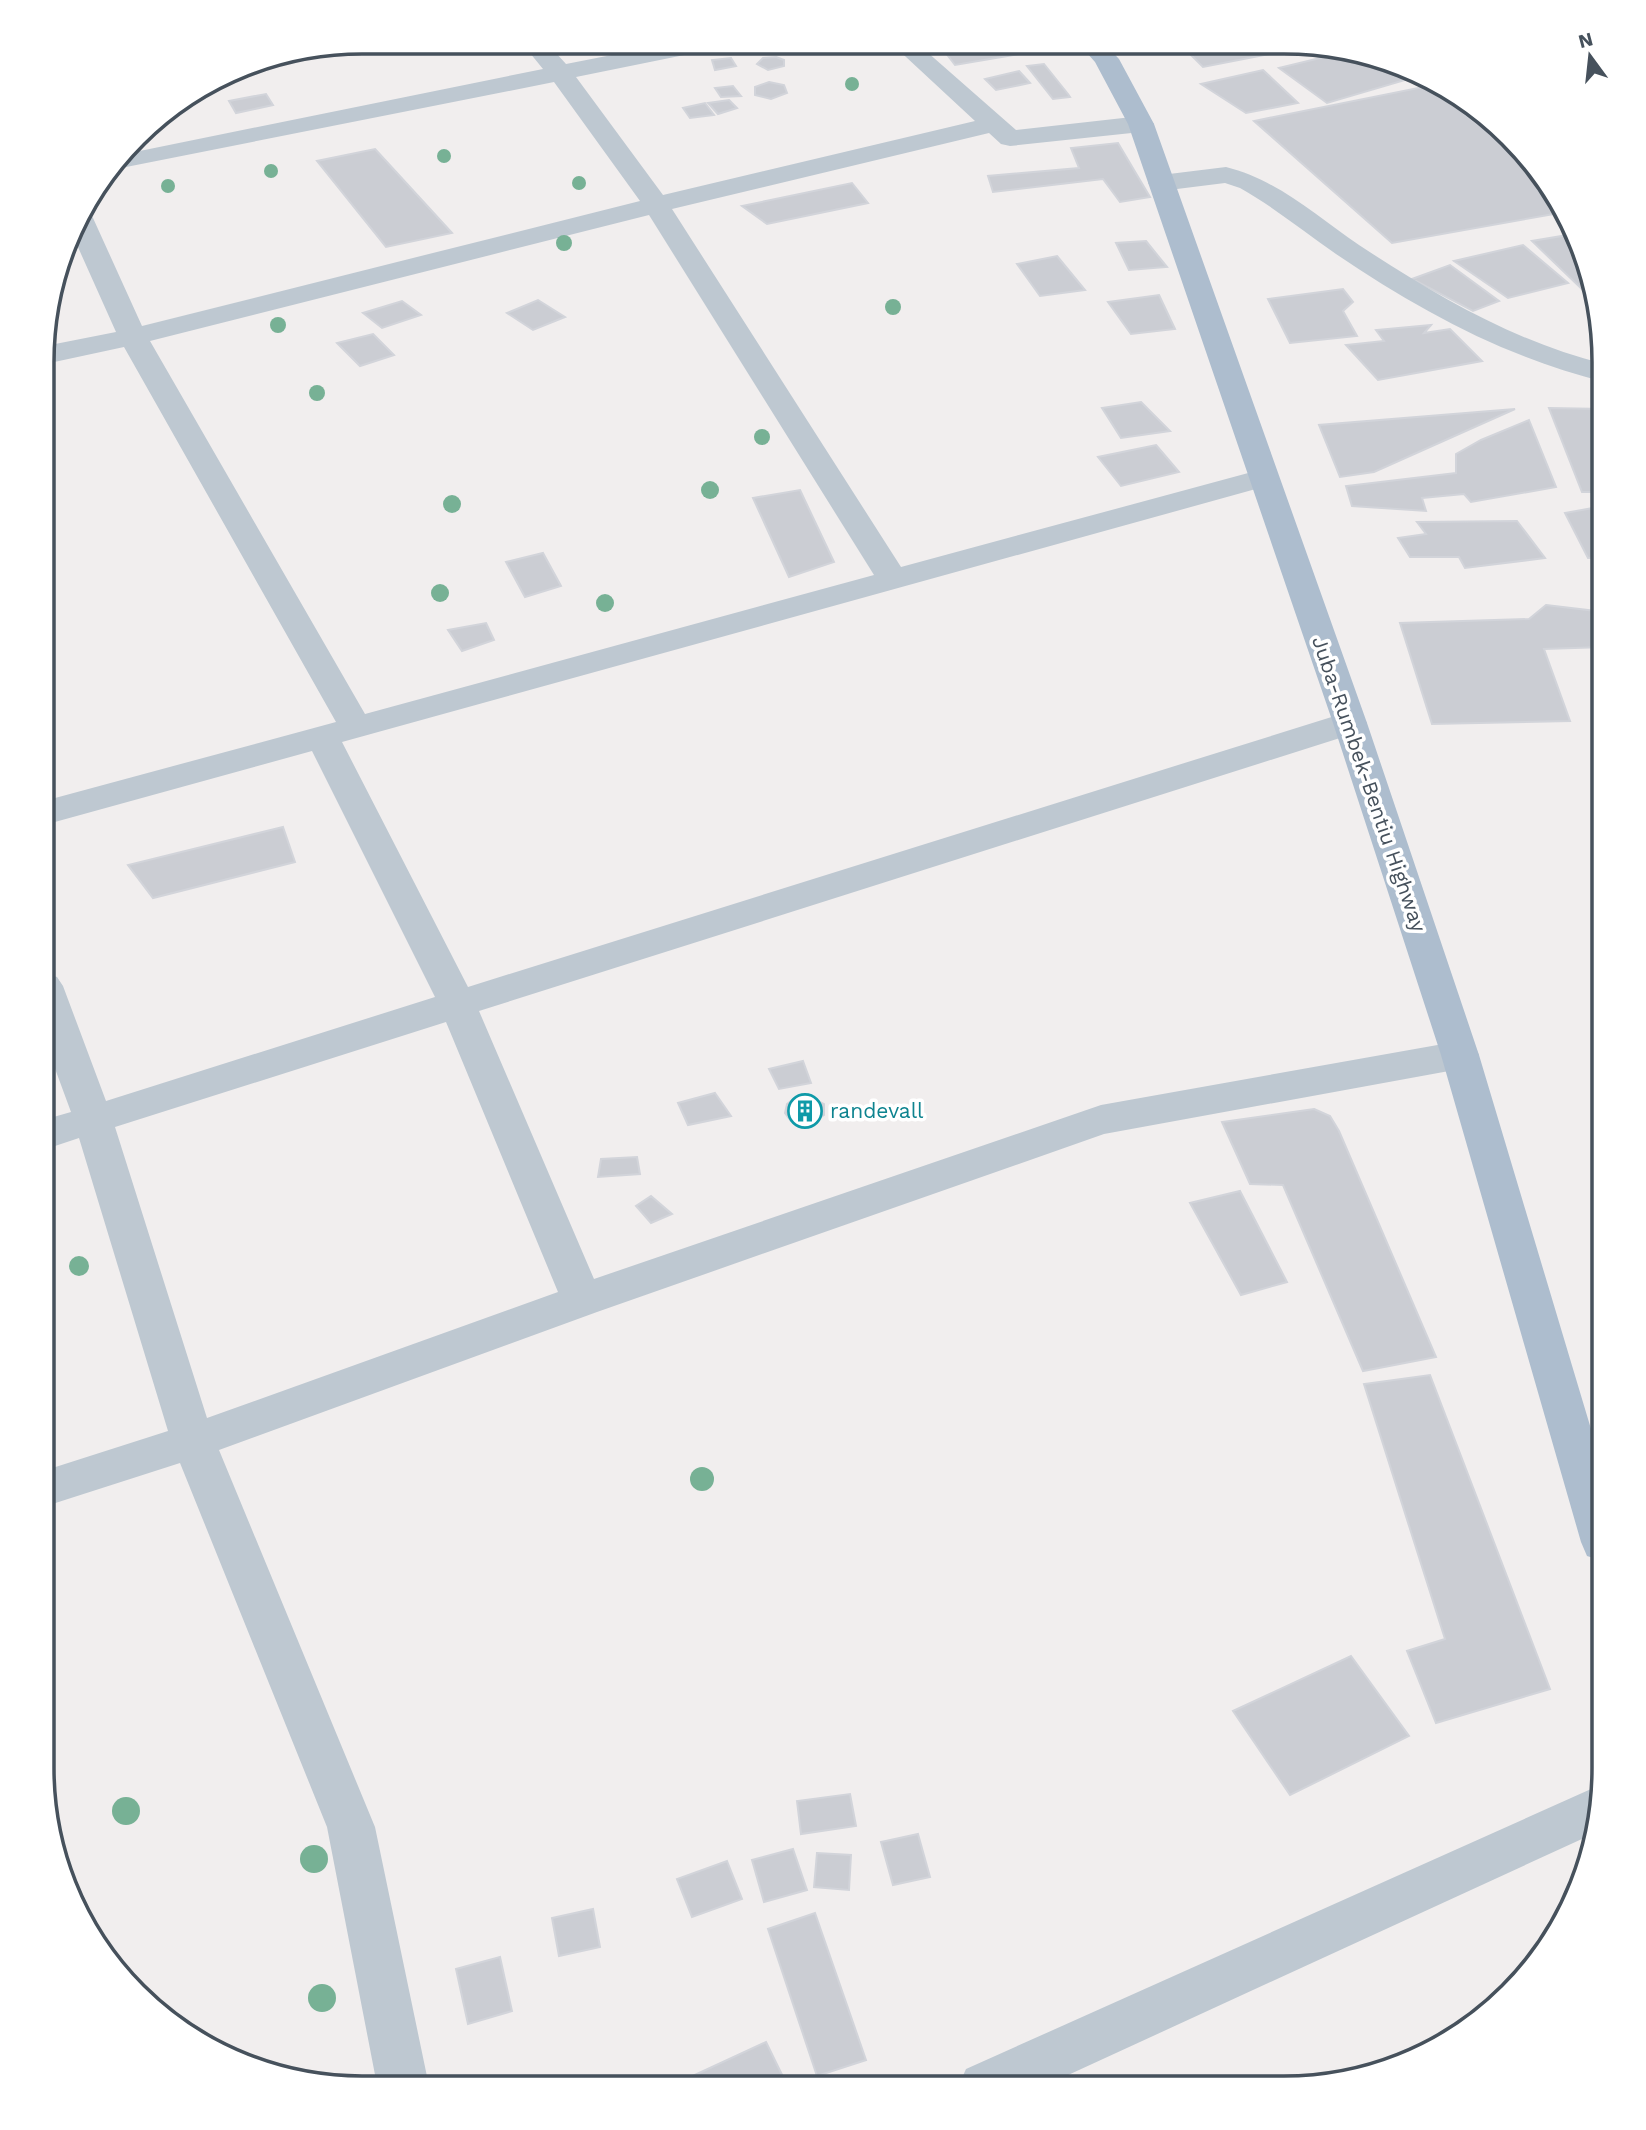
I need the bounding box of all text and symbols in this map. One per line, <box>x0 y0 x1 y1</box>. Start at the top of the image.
north arrow <box>1555 21 1625 91</box>
text: N <box>1576 27 1596 53</box>
street label: Juba-Rumbek-Bentiu Highway <box>1307 633 1432 935</box>
building icon: randevall <box>786 1092 824 1130</box>
place label: randevall <box>830 1098 924 1123</box>

